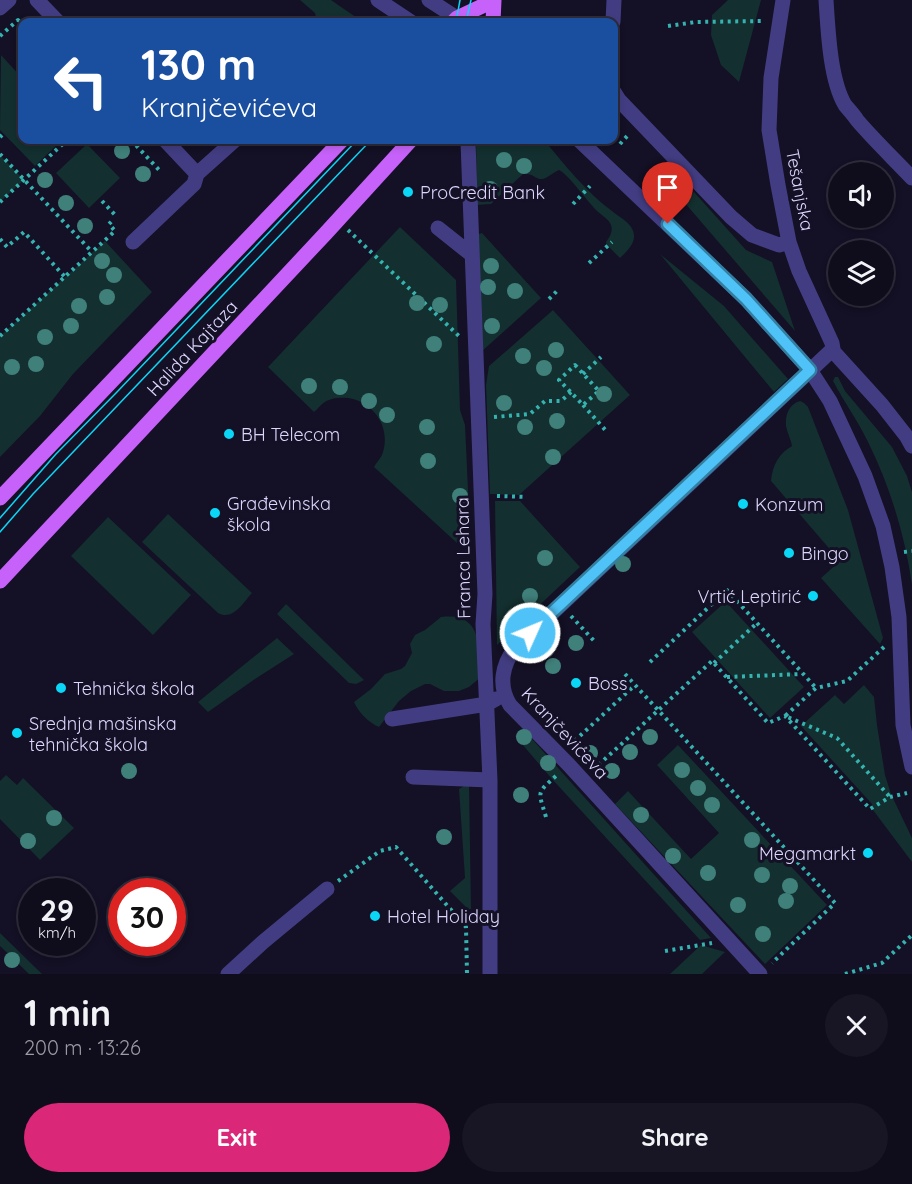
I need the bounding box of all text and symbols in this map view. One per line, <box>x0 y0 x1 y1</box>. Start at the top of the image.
text: 130 m <box>141 38 256 91</box>
icon: left <box>42 42 120 120</box>
text: Kranjčevićeva <box>141 90 317 124</box>
street label: Tešanjska <box>781 147 819 233</box>
pin <box>642 162 693 224</box>
map controls <box>828 162 894 306</box>
button: sound <box>828 162 894 228</box>
icon: arrive <box>651 171 684 204</box>
place label: ProCredit Bank <box>420 181 545 204</box>
marker: ProCredit Bank <box>401 185 415 199</box>
button: layers <box>828 240 894 306</box>
street label: Halida Kajtaza <box>142 295 242 401</box>
place label: BH Telecom <box>241 423 340 446</box>
marker: BH Telecom <box>222 427 236 441</box>
place label: Građevinska škola <box>227 492 331 536</box>
place label: Konzum <box>755 493 823 516</box>
street label: Franca Lehara <box>450 497 476 619</box>
marker: Konzum <box>736 497 750 511</box>
marker: Građevinska škola <box>208 506 222 520</box>
place label: Bingo <box>801 542 849 565</box>
marker: Bingo <box>782 546 796 560</box>
place label: Vrtić Leptirić <box>697 585 801 608</box>
marker: Vrtić Leptirić <box>806 589 820 603</box>
position arrow <box>498 601 562 665</box>
place label: Boss <box>588 672 627 695</box>
marker: Boss <box>569 676 583 690</box>
place label: Tehnička škola <box>73 677 195 700</box>
marker: Tehnička škola <box>54 681 68 695</box>
street label: Kranjčevićeva <box>517 682 613 784</box>
place label: Srednja mašinska tehnička škola <box>29 712 177 756</box>
marker: Srednja mašinska tehnička škola <box>10 726 24 740</box>
place label: Megamarkt <box>759 842 856 865</box>
marker: Megamarkt <box>861 846 875 860</box>
speed limit sign: 30 <box>108 878 186 956</box>
text: 29 <box>40 891 74 929</box>
place label: Hotel Holiday <box>387 905 500 928</box>
marker: Hotel Holiday <box>368 909 382 923</box>
text: km/h <box>38 923 76 942</box>
text: 1 min <box>24 990 111 1035</box>
button: close <box>825 994 888 1057</box>
text: 200 m · 13:26 <box>24 1035 141 1060</box>
button: Exit <box>24 1103 450 1172</box>
button: Share <box>462 1103 888 1172</box>

